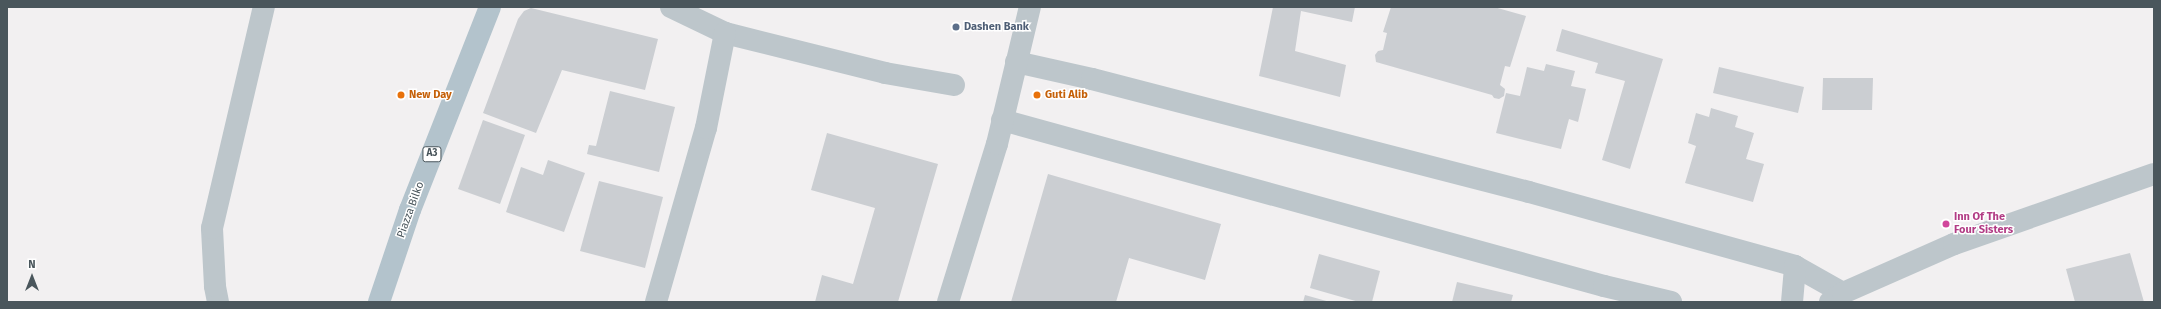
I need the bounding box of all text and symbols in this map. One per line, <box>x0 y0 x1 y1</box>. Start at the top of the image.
place label: Dashen Bank <box>964 20 1029 34</box>
marker: Dashen Bank <box>951 22 961 32</box>
place label: New Day <box>409 88 452 102</box>
place label: Guti Alib <box>1045 88 1088 102</box>
marker: New Day <box>396 90 406 100</box>
marker: Guti Alib <box>1032 90 1042 100</box>
road number: A3 <box>422 146 442 162</box>
street label: Piazza Bilko <box>395 180 427 240</box>
place label: Inn Of The Four Sisters <box>1954 211 2013 237</box>
marker: Inn Of The Four Sisters <box>1941 219 1951 229</box>
north arrow <box>12 257 52 297</box>
text: N <box>28 258 36 271</box>

